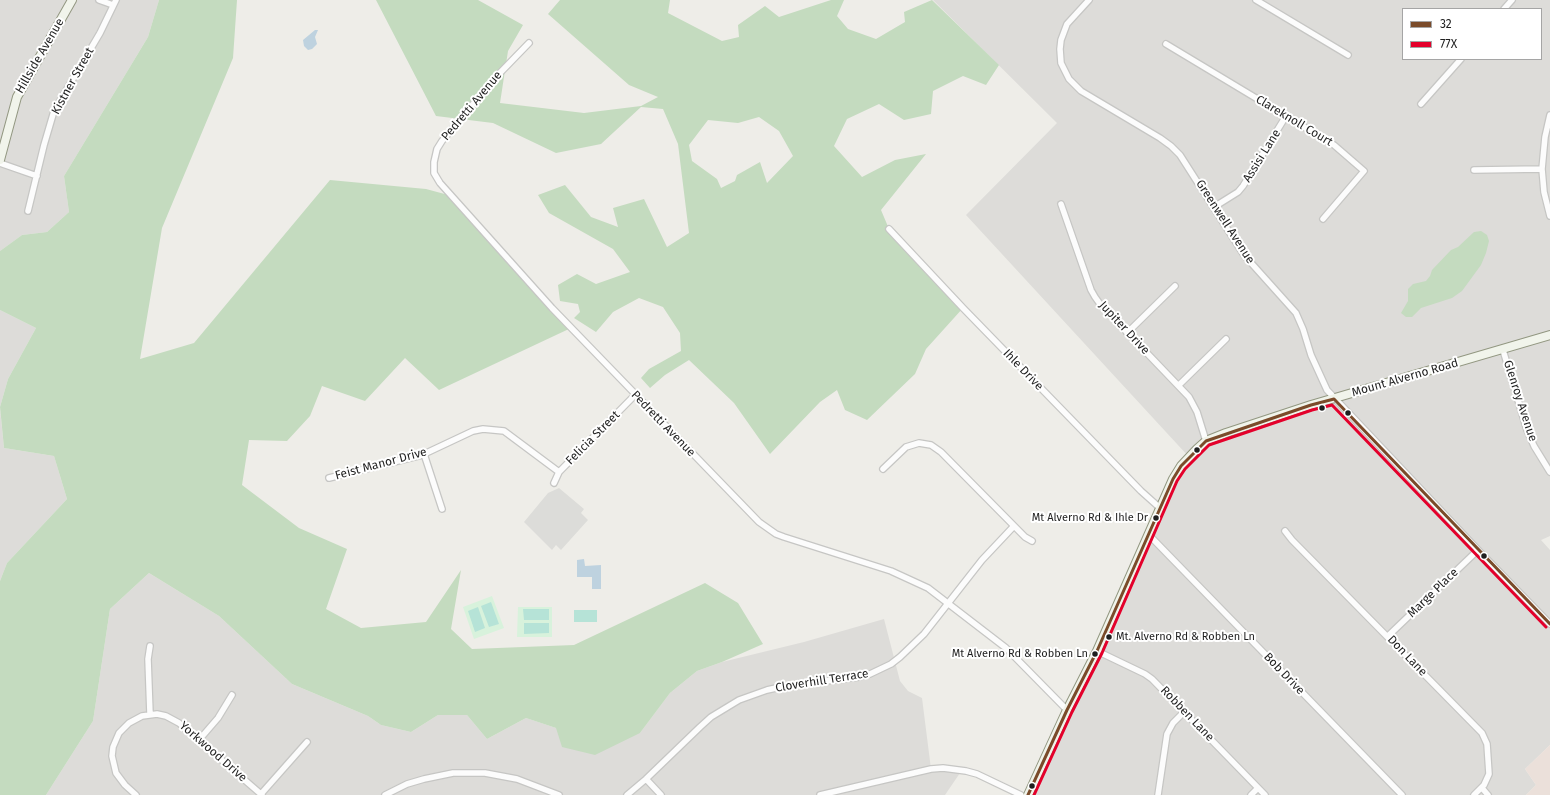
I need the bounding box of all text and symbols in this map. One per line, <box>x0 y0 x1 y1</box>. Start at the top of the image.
legend <box>1402 8 1542 60</box>
street label: Hillside Avenue <box>13 16 67 96</box>
text: 32 <box>1440 17 1452 31</box>
text: 77X <box>1440 37 1457 51</box>
street label: Kistner Street <box>49 45 97 117</box>
street label: Pedretti Avenue <box>439 68 505 144</box>
street label: Clareknoll Court <box>1253 92 1335 150</box>
street label: Assisi Lane <box>1240 127 1284 185</box>
street label: Greenwell Avenue <box>1193 177 1257 267</box>
street label: Jupiter Drive <box>1096 298 1152 358</box>
street label: Ihle Drive <box>1000 346 1046 394</box>
street label: Mount Alverno Road <box>1350 356 1460 400</box>
street label: Glenroy Avenue <box>1500 358 1540 444</box>
street label: Pedretti Avenue <box>628 388 698 460</box>
unlabelled marker <box>1317 403 1327 413</box>
street label: Felicia Street <box>563 408 623 468</box>
unlabelled marker <box>1343 408 1353 418</box>
street label: Feist Manor Drive <box>334 445 428 483</box>
unlabelled marker <box>1192 445 1202 455</box>
place label: Mt Alverno Rd & Ihle Dr <box>1032 511 1148 525</box>
marker: Mt Alverno Rd & Ihle Dr <box>1151 513 1161 523</box>
unlabelled marker <box>1479 551 1489 561</box>
street label: Marge Place <box>1405 565 1461 621</box>
place label: Mt. Alverno Rd & Robben Ln <box>1116 630 1255 644</box>
marker: Mt. Alverno Rd & Robben Ln <box>1104 632 1114 642</box>
street label: Don Lane <box>1384 633 1430 679</box>
place label: Mt Alverno Rd & Robben Ln <box>952 647 1088 661</box>
marker: Mt Alverno Rd & Robben Ln <box>1090 649 1100 659</box>
street label: Bob Drive <box>1260 650 1308 698</box>
street label: Cloverhill Terrace <box>774 667 870 695</box>
street label: Robben Lane <box>1157 683 1217 745</box>
street label: Yorkwood Drive <box>176 719 250 785</box>
unlabelled marker <box>1027 781 1037 791</box>

